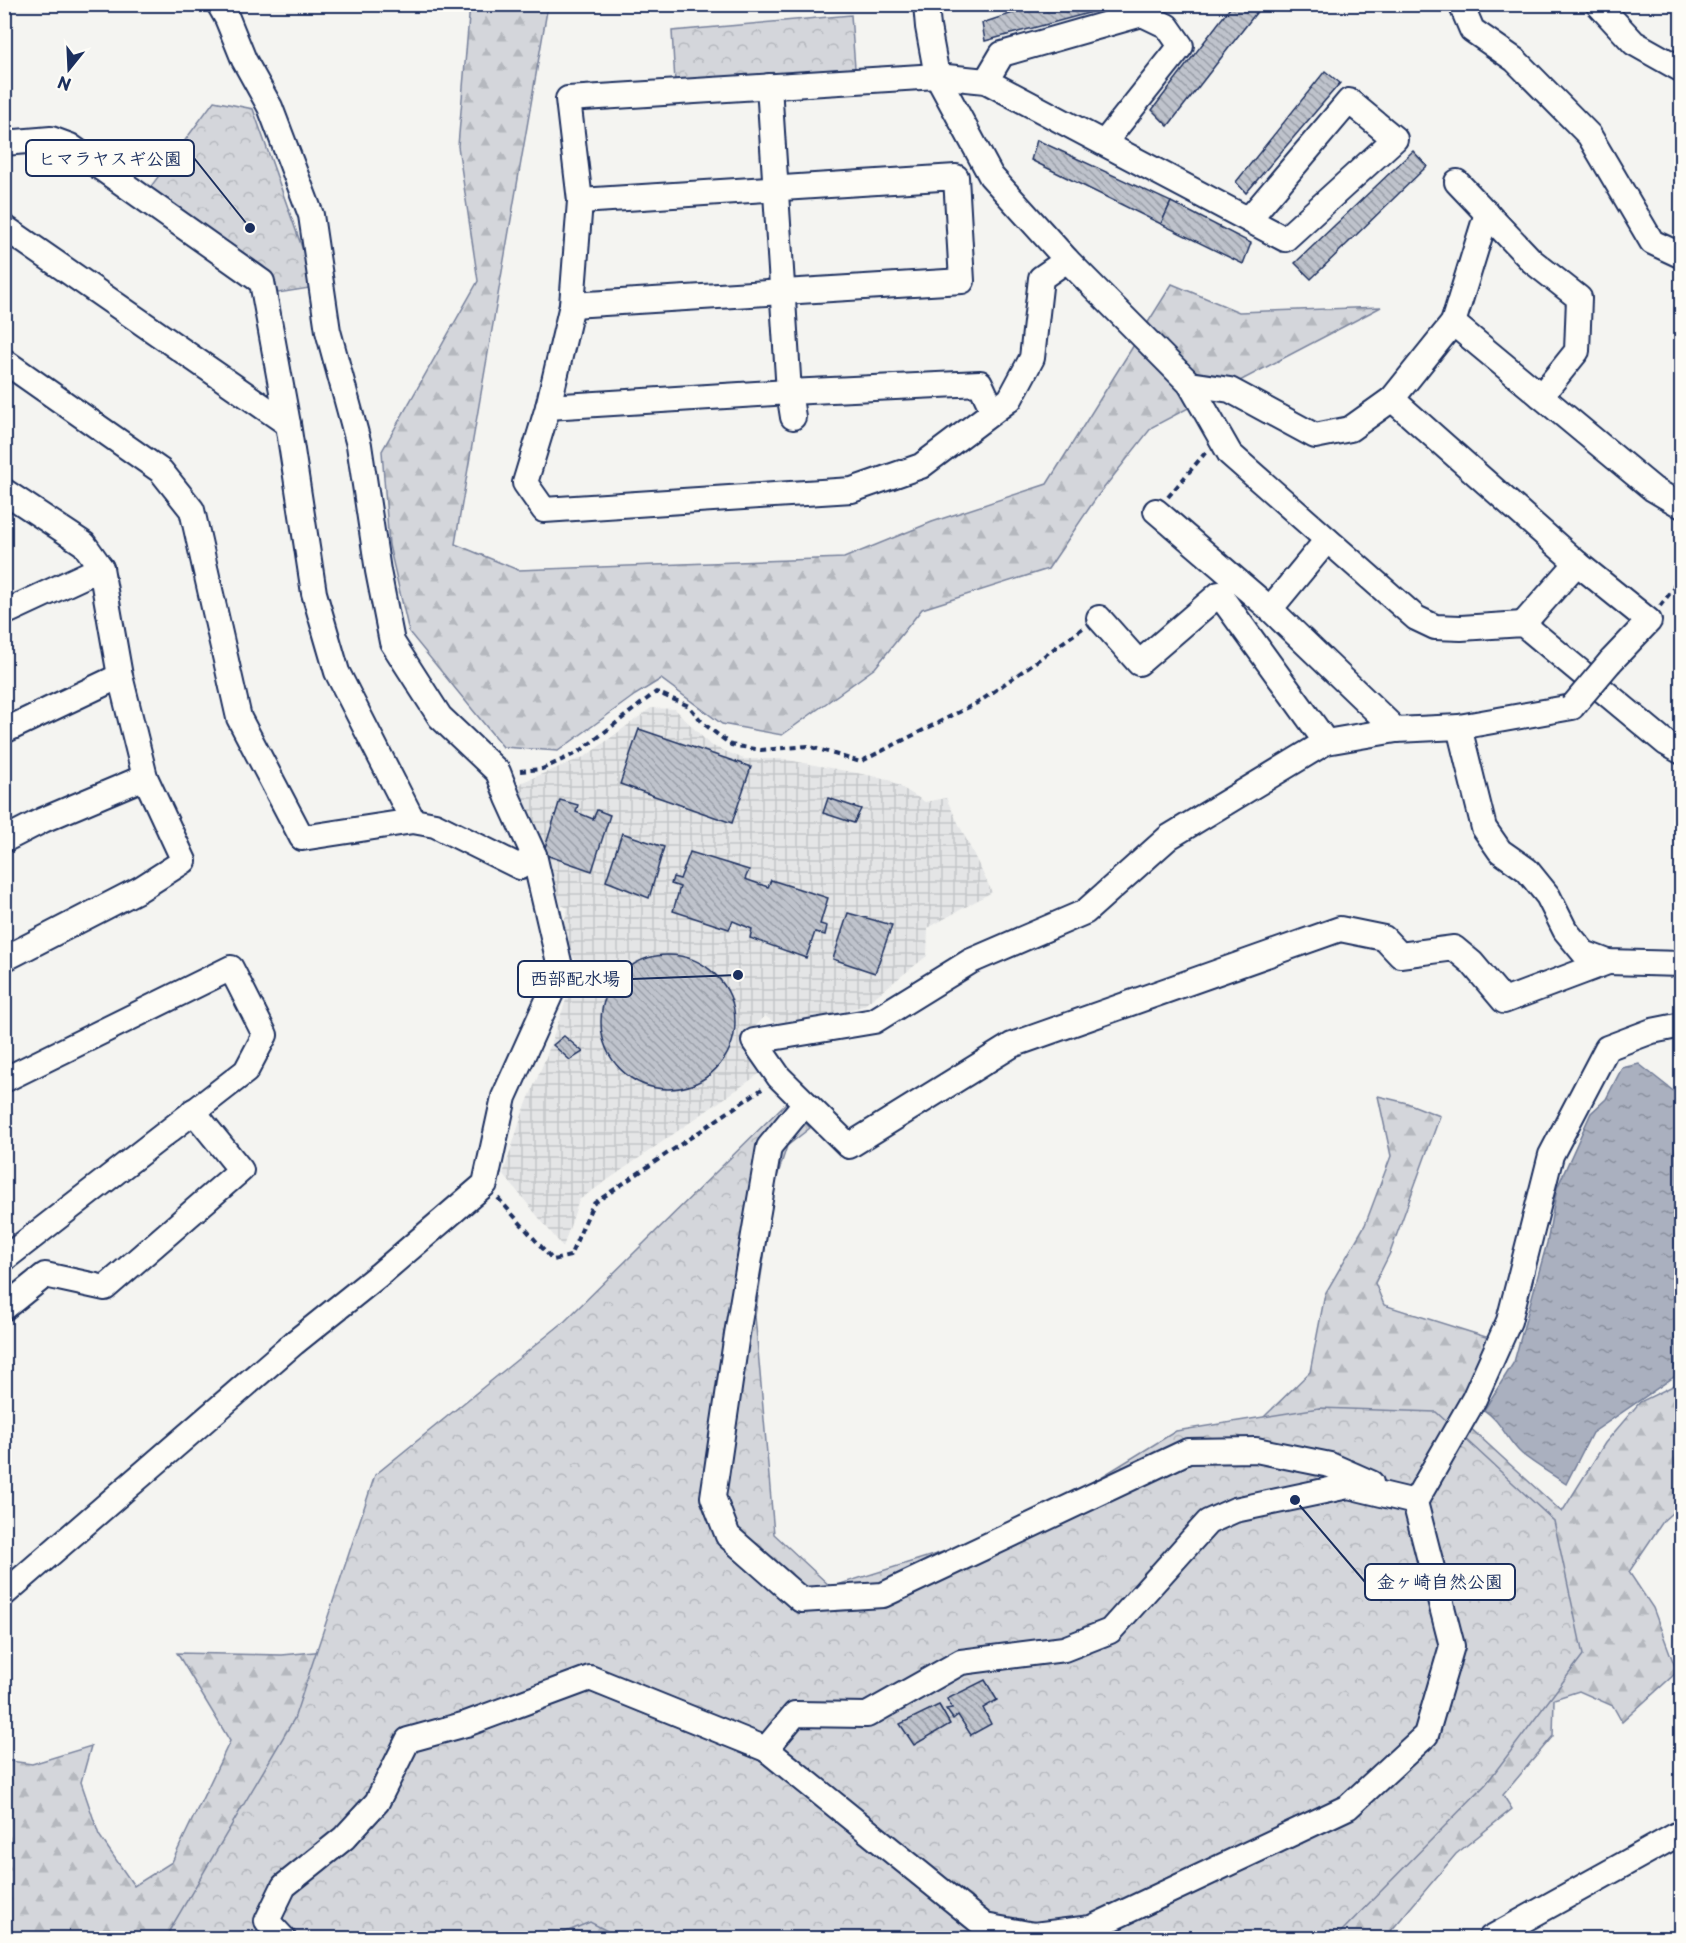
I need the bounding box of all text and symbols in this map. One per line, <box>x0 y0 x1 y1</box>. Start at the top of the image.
north arrow <box>39 39 99 99</box>
text: N <box>54 71 74 98</box>
callout: ヒマラヤスギ公園 <box>26 140 194 176</box>
text: ヒマラヤスギ公園 <box>38 144 182 171</box>
callout: 西部配水場 <box>518 961 632 997</box>
text: 西部配水場 <box>530 964 620 991</box>
callout: 金ヶ崎自然公園 <box>1365 1564 1515 1600</box>
text: 金ヶ崎自然公園 <box>1377 1567 1503 1594</box>

